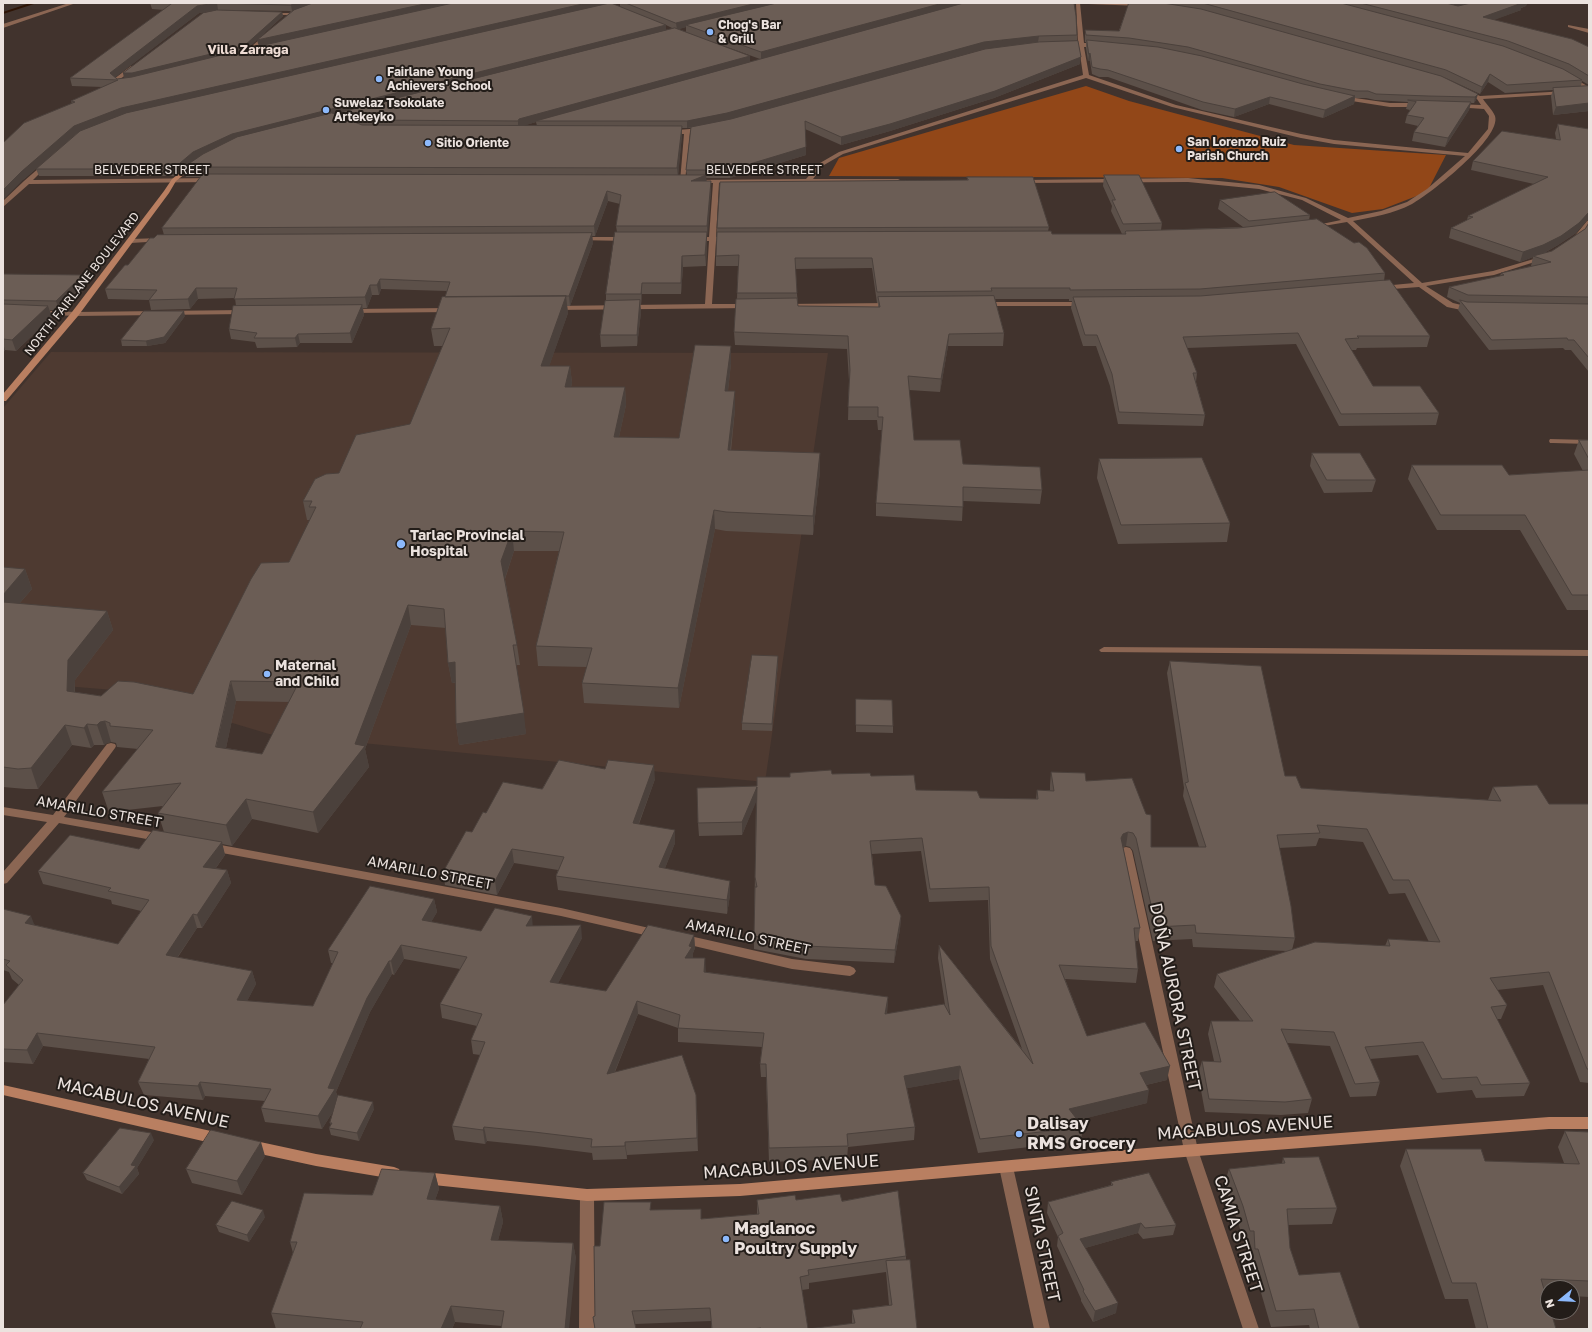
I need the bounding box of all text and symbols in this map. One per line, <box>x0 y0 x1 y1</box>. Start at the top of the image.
place label: Chog's Bar & Grill <box>718 18 781 46</box>
marker: Chog's Bar & Grill <box>705 27 715 37</box>
district label: Villa Zarraga <box>207 42 289 58</box>
place label: Fairlane Young Achievers' School <box>387 65 492 93</box>
marker: Fairlane Young Achievers' School <box>374 74 384 84</box>
place label: Suwelaz Tsokolate Artekeyko <box>334 96 444 124</box>
marker: Suwelaz Tsokolate Artekeyko <box>321 105 331 115</box>
place label: San Lorenzo Ruiz Parish Church <box>1187 135 1286 163</box>
place label: Sitio Oriente <box>436 136 509 150</box>
marker: Sitio Oriente <box>423 138 433 148</box>
marker: San Lorenzo Ruiz Parish Church <box>1174 144 1184 154</box>
street label: BELVEDERE STREET <box>94 163 210 177</box>
street label: BELVEDERE STREET <box>706 163 822 177</box>
street label: NORTH FAIRLANE BOULEVARD <box>21 209 143 359</box>
place label: Tarlac Provincial Hospital <box>410 528 524 560</box>
marker: Tarlac Provincial Hospital <box>395 538 407 550</box>
place label: Maternal and Child <box>275 658 339 690</box>
marker: Maternal and Child <box>262 669 272 679</box>
street label: AMARILLO STREET <box>35 793 163 831</box>
street label: AMARILLO STREET <box>366 853 494 893</box>
street label: DOÑA AURORA STREET <box>1145 901 1205 1093</box>
street label: AMARILLO STREET <box>684 916 812 958</box>
street label: MACABULOS AVENUE <box>55 1073 231 1133</box>
street label: MACABULOS AVENUE <box>1156 1112 1334 1144</box>
place label: Dalisay RMS Grocery <box>1027 1114 1136 1154</box>
marker: Dalisay RMS Grocery <box>1014 1129 1024 1139</box>
street label: MACABULOS AVENUE <box>702 1151 880 1183</box>
street label: CAMIA STREET <box>1209 1173 1267 1295</box>
street label: SINTA STREET <box>1020 1184 1064 1304</box>
place label: Maglanoc Poultry Supply <box>734 1219 857 1259</box>
marker: Maglanoc Poultry Supply <box>721 1234 731 1244</box>
north arrow <box>1540 1280 1580 1320</box>
text: N <box>1542 1298 1557 1310</box>

